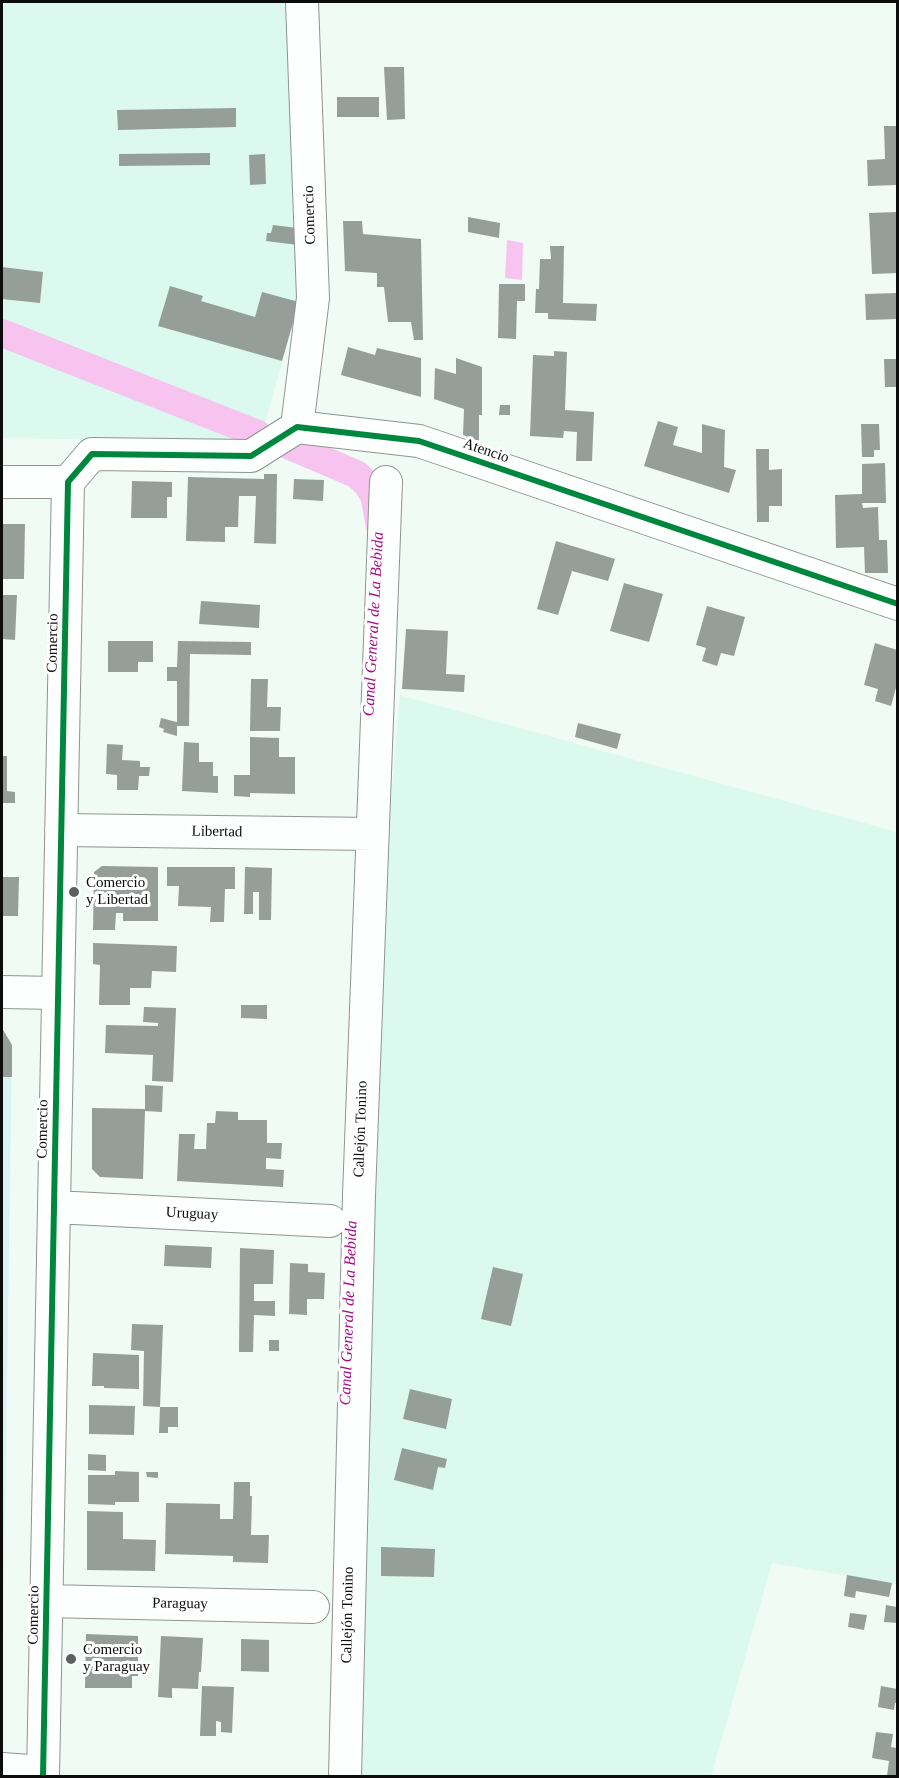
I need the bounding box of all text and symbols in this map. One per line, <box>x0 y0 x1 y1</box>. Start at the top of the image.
street label: Comercio <box>300 185 320 245</box>
street label: Atencio <box>461 435 511 467</box>
water label: Canal General de La Bebida <box>360 531 388 717</box>
street label: Comercio <box>43 613 63 673</box>
street label: Libertad <box>191 823 243 841</box>
place label: Comercio y Libertad <box>86 874 148 909</box>
marker: Comercio y Libertad <box>67 885 81 899</box>
street label: Callejón Tonino <box>350 1080 372 1178</box>
street label: Comercio <box>33 1099 53 1159</box>
street label: Uruguay <box>165 1204 219 1224</box>
water label: Canal General de La Bebida <box>336 1220 362 1406</box>
street label: Callejón Tonino <box>338 1566 358 1664</box>
street label: Comercio <box>24 1585 44 1645</box>
street label: Paraguay <box>152 1595 208 1613</box>
place label: Comercio y Paraguay <box>83 1641 150 1676</box>
marker: Comercio y Paraguay <box>64 1652 78 1666</box>

